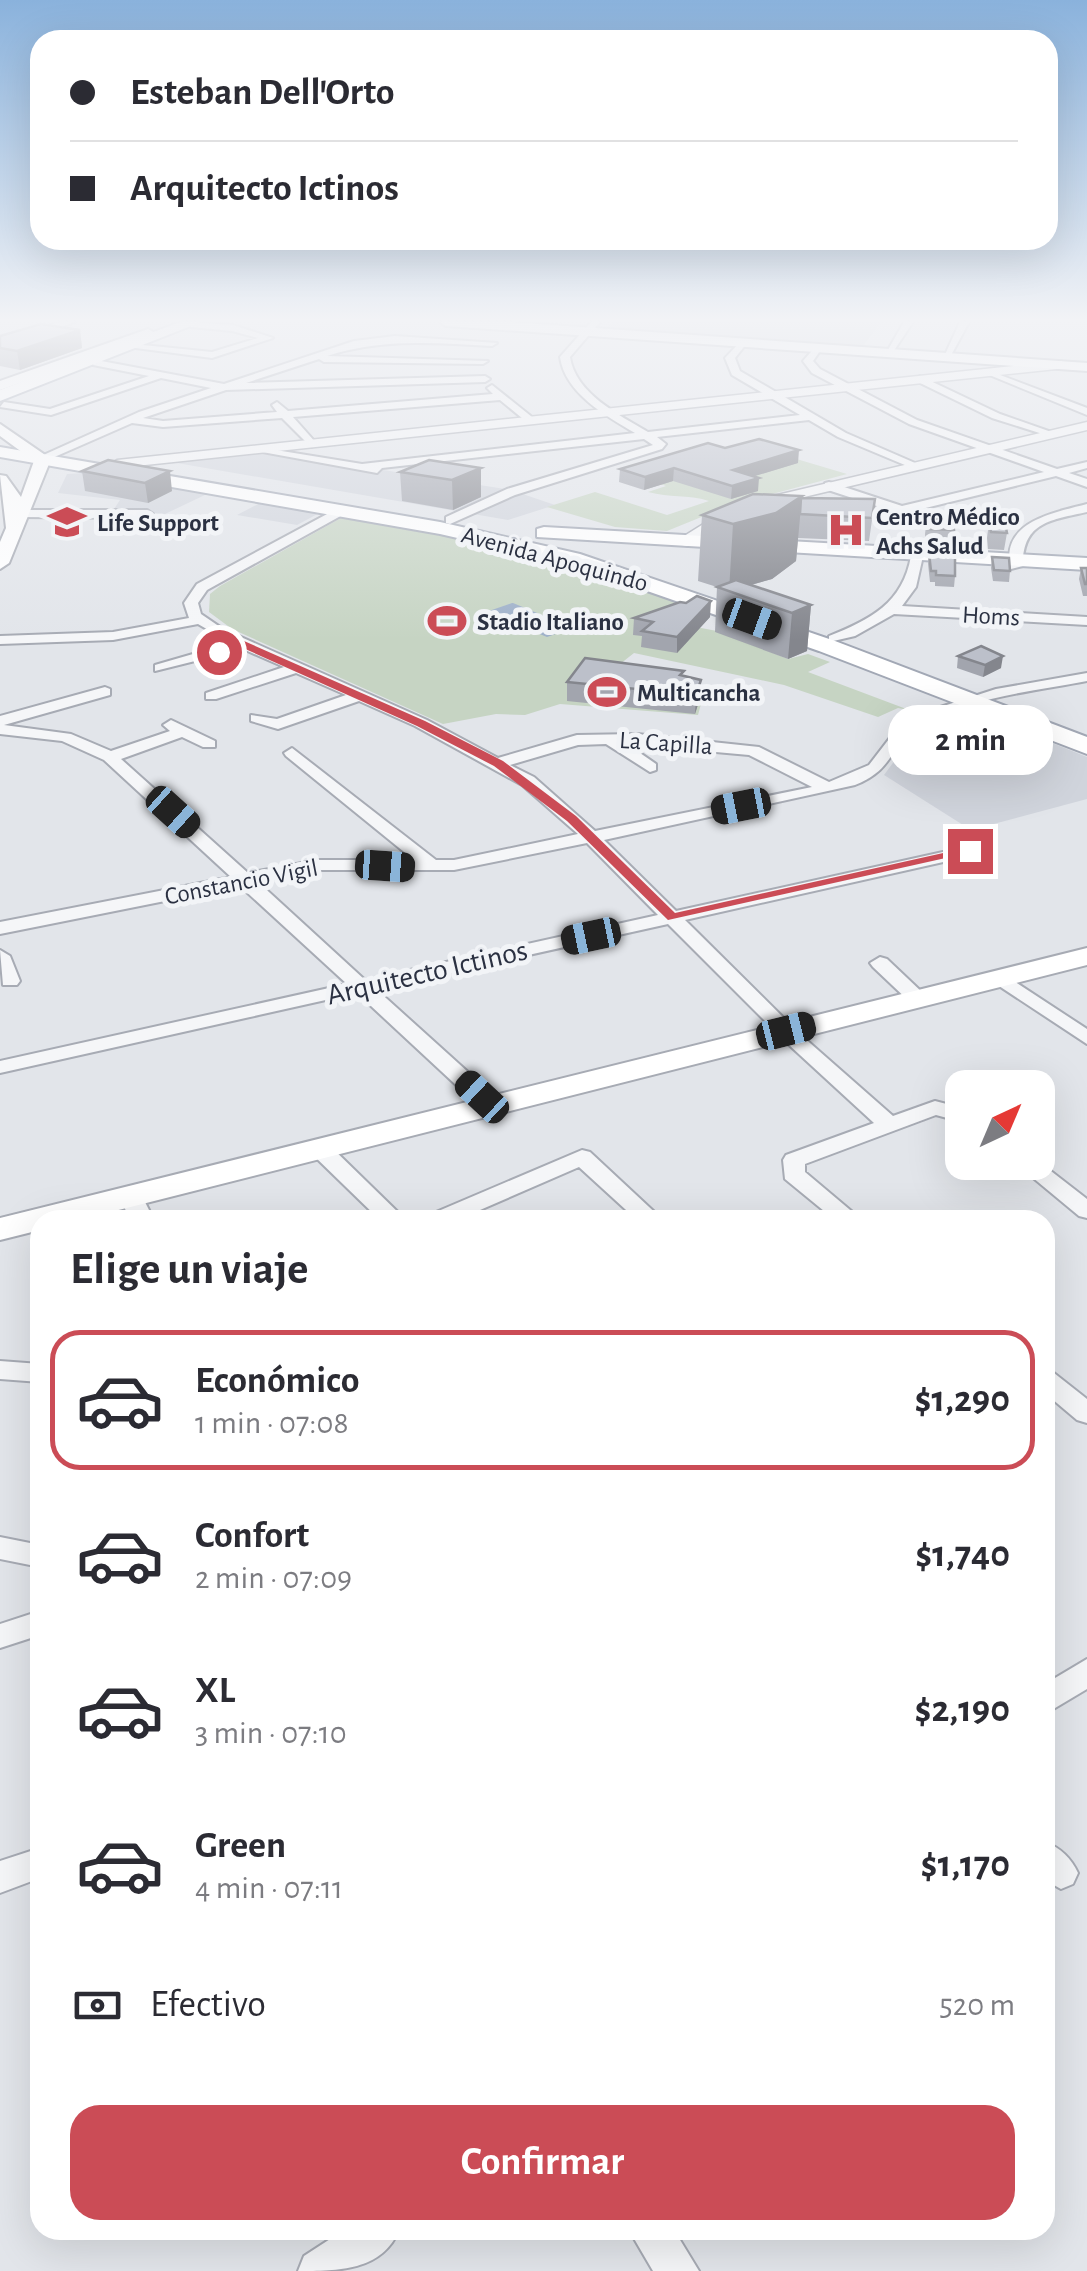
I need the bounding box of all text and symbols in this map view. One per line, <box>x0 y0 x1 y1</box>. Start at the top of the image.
text: Esteban Dell'Orto <box>130 74 395 112</box>
text: Arquitecto Ictinos <box>130 170 399 208</box>
school or university icon: Life Support <box>46 501 88 543</box>
place label: Centro Médico Achs Salud <box>876 505 1020 559</box>
hospital icon: Centro Médico Achs Salud <box>825 509 867 551</box>
place label: Life Support <box>97 511 219 536</box>
street label: Avenida Apoquindo <box>459 523 651 596</box>
car <box>719 595 785 643</box>
sports icon: Stadio Italiano <box>426 600 468 642</box>
street label: Homs <box>961 603 1020 630</box>
place label: Stadio Italiano <box>477 610 624 635</box>
route start <box>197 630 242 675</box>
sports icon: Multicancha <box>586 671 628 713</box>
place label: Multicancha <box>637 681 760 706</box>
callout: 2 min <box>888 706 1052 776</box>
text: 2 min <box>935 724 1006 756</box>
street label: La Capilla <box>618 728 713 759</box>
car <box>141 781 205 843</box>
car <box>709 786 773 826</box>
route end <box>948 829 993 874</box>
car <box>354 849 416 883</box>
street label: Constancio Vigil <box>163 855 320 910</box>
car <box>559 915 623 957</box>
street label: Arquitecto Ictinos <box>324 935 531 1011</box>
car <box>753 1009 819 1053</box>
car <box>450 1066 514 1128</box>
north arrow <box>945 1070 1055 1180</box>
map controls <box>945 1070 1055 1180</box>
text: Elige un viaje <box>70 1247 309 1292</box>
icon: car <box>75 1355 165 1445</box>
text: Económico <box>195 1362 359 1400</box>
text: $1,290 <box>914 1381 1010 1419</box>
text: 1 min · 07:08 <box>195 1407 349 1439</box>
icon: car <box>75 1510 165 1600</box>
text: Confort <box>195 1517 309 1555</box>
text: $1,740 <box>915 1536 1010 1574</box>
text: 2 min · 07:09 <box>195 1562 352 1594</box>
icon: car <box>75 1665 165 1755</box>
text: XL <box>195 1672 235 1710</box>
text: $2,190 <box>914 1691 1010 1729</box>
text: 3 min · 07:10 <box>195 1717 347 1749</box>
icon: car <box>75 1820 165 1910</box>
text: Green <box>195 1827 286 1865</box>
text: $1,170 <box>921 1846 1010 1884</box>
text: 4 min · 07:11 <box>195 1872 343 1904</box>
icon: cash <box>70 1978 125 2033</box>
text: Efectivo <box>150 1986 266 2024</box>
text: 520 m <box>939 1989 1015 2021</box>
button: Confirmar <box>70 2105 1015 2220</box>

